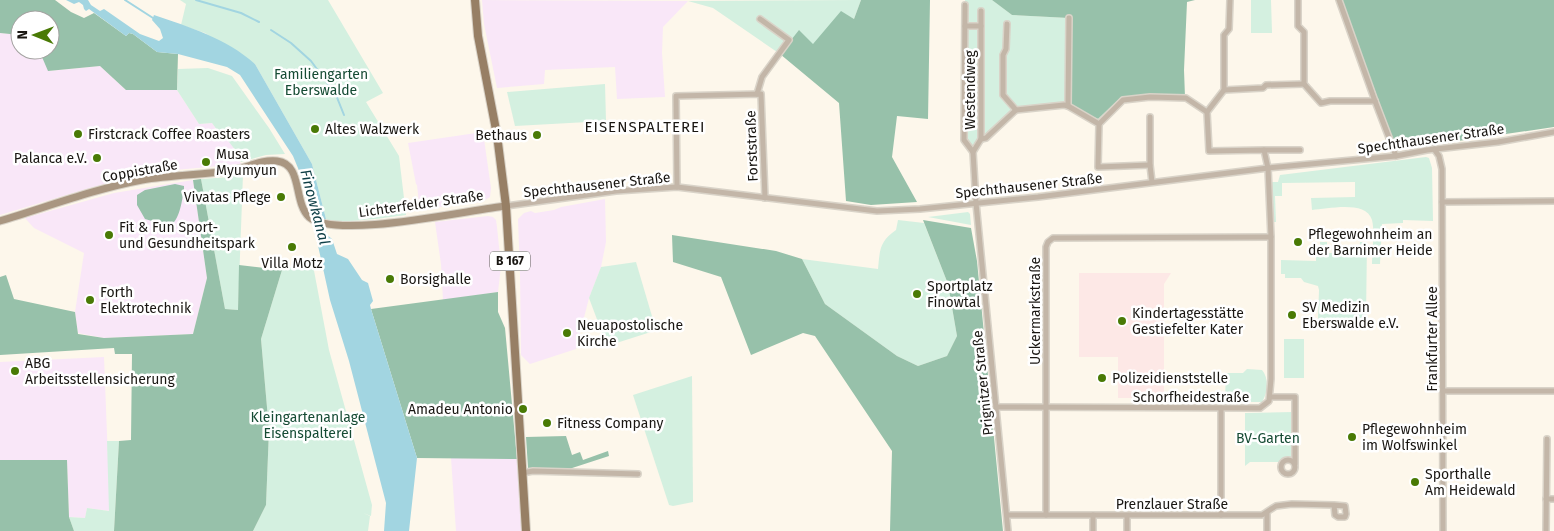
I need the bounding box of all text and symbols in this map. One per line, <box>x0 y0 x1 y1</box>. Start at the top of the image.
north arrow <box>10 10 60 60</box>
text: N <box>14 30 31 40</box>
street label: Westendweg <box>962 49 979 130</box>
park label: Familiengarten Eberswalde <box>274 66 368 99</box>
street label: Forststraße <box>742 110 762 182</box>
district label: EISENSPALTEREI <box>584 118 706 136</box>
street label: Spechthausener Straße <box>1357 120 1505 158</box>
place label: Altes Walzwerk <box>325 121 420 138</box>
marker: Altes Walzwerk <box>309 123 321 135</box>
place label: Firstcrack Coffee Roasters <box>88 126 251 143</box>
place label: Bethaus <box>475 127 527 144</box>
marker: Firstcrack Coffee Roasters <box>72 128 84 140</box>
marker: Bethaus <box>531 129 543 141</box>
place label: Musa Myumyun <box>216 146 277 179</box>
place label: Palanca e.V. <box>14 150 87 167</box>
marker: Palanca e.V. <box>91 152 103 164</box>
street label: Coppistraße <box>101 156 179 186</box>
marker: Musa Myumyun <box>200 156 212 168</box>
water label: Finowkanal <box>296 167 334 247</box>
street label: Spechthausener Straße <box>523 169 671 201</box>
street label: Spechthausener Straße <box>955 170 1103 202</box>
street label: Lichterfelder Straße <box>357 187 485 221</box>
place label: Vivatas Pflege <box>184 189 271 206</box>
marker: Vivatas Pflege <box>275 191 287 203</box>
place label: Fit & Fun Sport- und Gesundheitspark <box>119 219 256 252</box>
place label: Pflegewohnheim an der Barnimer Heide <box>1308 226 1433 259</box>
marker: Fit & Fun Sport- und Gesundheitspark <box>103 229 115 241</box>
marker: Pflegewohnheim an der Barnimer Heide <box>1292 236 1304 248</box>
marker: Villa Motz <box>286 241 298 253</box>
road number: B 167 <box>490 252 530 270</box>
place label: Villa Motz <box>261 255 323 272</box>
street label: Uckermarkstraße <box>1027 257 1044 365</box>
place label: Borsighalle <box>400 271 471 288</box>
marker: Borsighalle <box>384 273 396 285</box>
place label: Sportplatz Finowtal <box>927 278 993 311</box>
place label: Forth Elektrotechnik <box>100 284 192 317</box>
street label: Frankfurter Allee <box>1424 286 1441 392</box>
marker: Sportplatz Finowtal <box>911 288 923 300</box>
marker: Forth Elektrotechnik <box>84 294 96 306</box>
place label: SV Medizin Eberswalde e.V. <box>1302 299 1399 332</box>
place label: Kindertagesstätte Gestiefelter Kater <box>1132 305 1244 338</box>
marker: SV Medizin Eberswalde e.V. <box>1286 309 1298 321</box>
marker: Kindertagesstätte Gestiefelter Kater <box>1116 315 1128 327</box>
place label: Neuapostolische Kirche <box>577 317 683 350</box>
marker: Neuapostolische Kirche <box>561 327 573 339</box>
street label: Prignitzer Straße <box>969 330 997 436</box>
place label: ABG Arbeitsstellensicherung <box>25 355 176 388</box>
marker: ABG Arbeitsstellensicherung <box>9 365 21 377</box>
place label: Polizeidienststelle <box>1112 370 1228 387</box>
marker: Polizeidienststelle <box>1096 372 1108 384</box>
street label: Schorfheidestraße <box>1133 389 1249 406</box>
place label: Amadeu Antonio <box>408 401 513 418</box>
marker: Amadeu Antonio <box>517 403 529 415</box>
park label: Kleingartenanlage Eisenspalterei <box>251 409 365 442</box>
place label: Fitness Company <box>557 415 663 432</box>
marker: Fitness Company <box>541 417 553 429</box>
place label: Pflegewohnheim im Wolfswinkel <box>1362 421 1467 454</box>
park label: BV-Garten <box>1236 430 1300 447</box>
marker: Pflegewohnheim im Wolfswinkel <box>1346 431 1358 443</box>
place label: Sporthalle Am Heidewald <box>1425 466 1516 499</box>
marker: Sporthalle Am Heidewald <box>1409 476 1421 488</box>
street label: Prenzlauer Straße <box>1116 496 1228 513</box>

